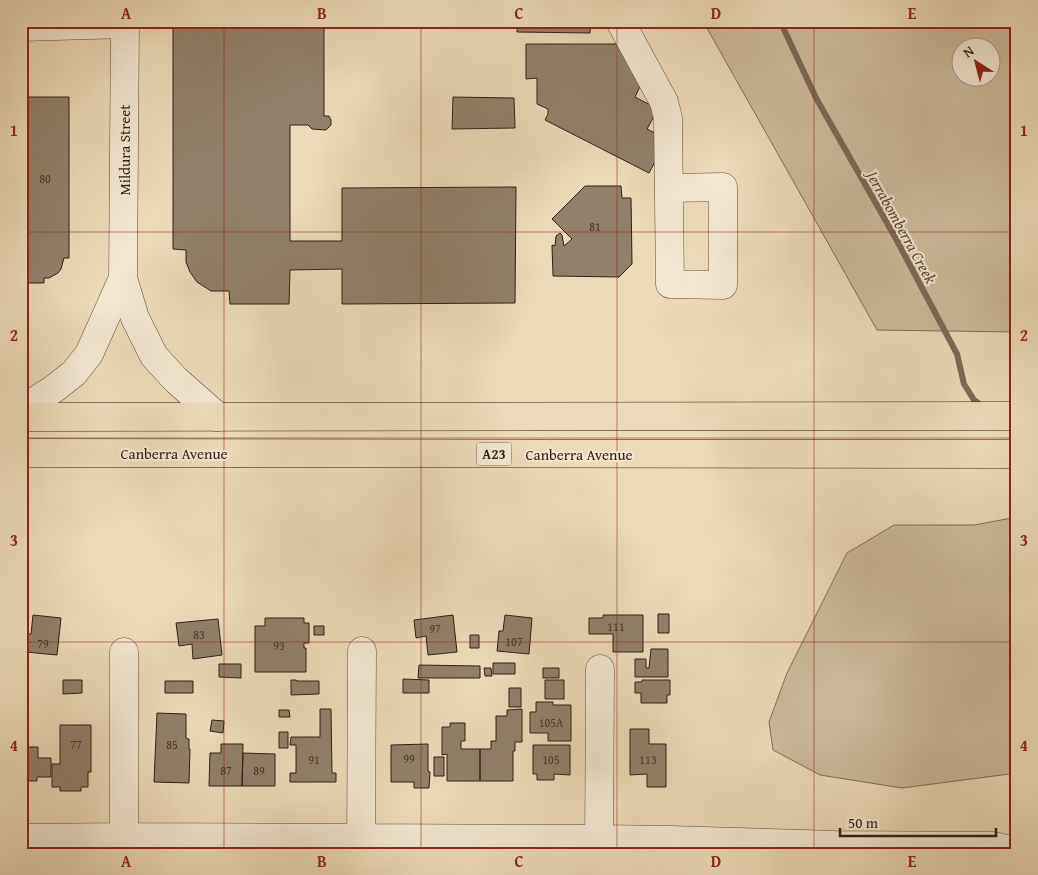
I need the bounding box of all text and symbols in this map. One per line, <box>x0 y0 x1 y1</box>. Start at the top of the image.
text: A <box>121 1 132 25</box>
text: B <box>317 1 327 25</box>
text: C <box>514 1 524 25</box>
text: D <box>711 1 721 25</box>
text: E <box>908 1 917 25</box>
north arrow <box>950 38 1000 88</box>
text: N <box>959 40 979 62</box>
street label: Mildura Street <box>114 104 135 196</box>
text: 1 <box>10 118 18 142</box>
text: 1 <box>1020 118 1028 142</box>
water label: Jerrabomberra Creek <box>860 163 943 289</box>
house number: 80 <box>39 170 51 187</box>
house number: 81 <box>589 218 601 235</box>
text: 2 <box>10 323 18 347</box>
text: 2 <box>1020 323 1028 347</box>
road number: A23 <box>476 442 512 466</box>
street label: Canberra Avenue <box>120 443 228 464</box>
street label: Canberra Avenue <box>525 444 633 465</box>
text: 3 <box>10 528 18 552</box>
text: 3 <box>1020 528 1028 552</box>
house number: 111 <box>607 618 625 635</box>
house number: 97 <box>429 620 441 637</box>
house number: 83 <box>193 626 205 643</box>
house number: 107 <box>505 633 523 650</box>
house number: 79 <box>37 635 49 652</box>
house number: 93 <box>273 637 285 654</box>
house number: 105A <box>539 714 564 731</box>
text: 4 <box>10 733 18 757</box>
text: 4 <box>1020 733 1028 757</box>
house number: 77 <box>70 736 82 753</box>
house number: 85 <box>166 736 178 753</box>
house number: 99 <box>403 750 415 767</box>
house number: 91 <box>308 751 320 768</box>
house number: 105 <box>542 751 560 768</box>
house number: 113 <box>639 751 657 768</box>
house number: 87 <box>220 762 232 779</box>
house number: 89 <box>253 762 265 779</box>
scale bar <box>840 805 997 837</box>
text: 50 m <box>848 812 879 833</box>
text: A <box>121 849 132 873</box>
text: B <box>317 849 327 873</box>
text: C <box>514 849 524 873</box>
text: D <box>711 849 721 873</box>
text: E <box>908 849 917 873</box>

